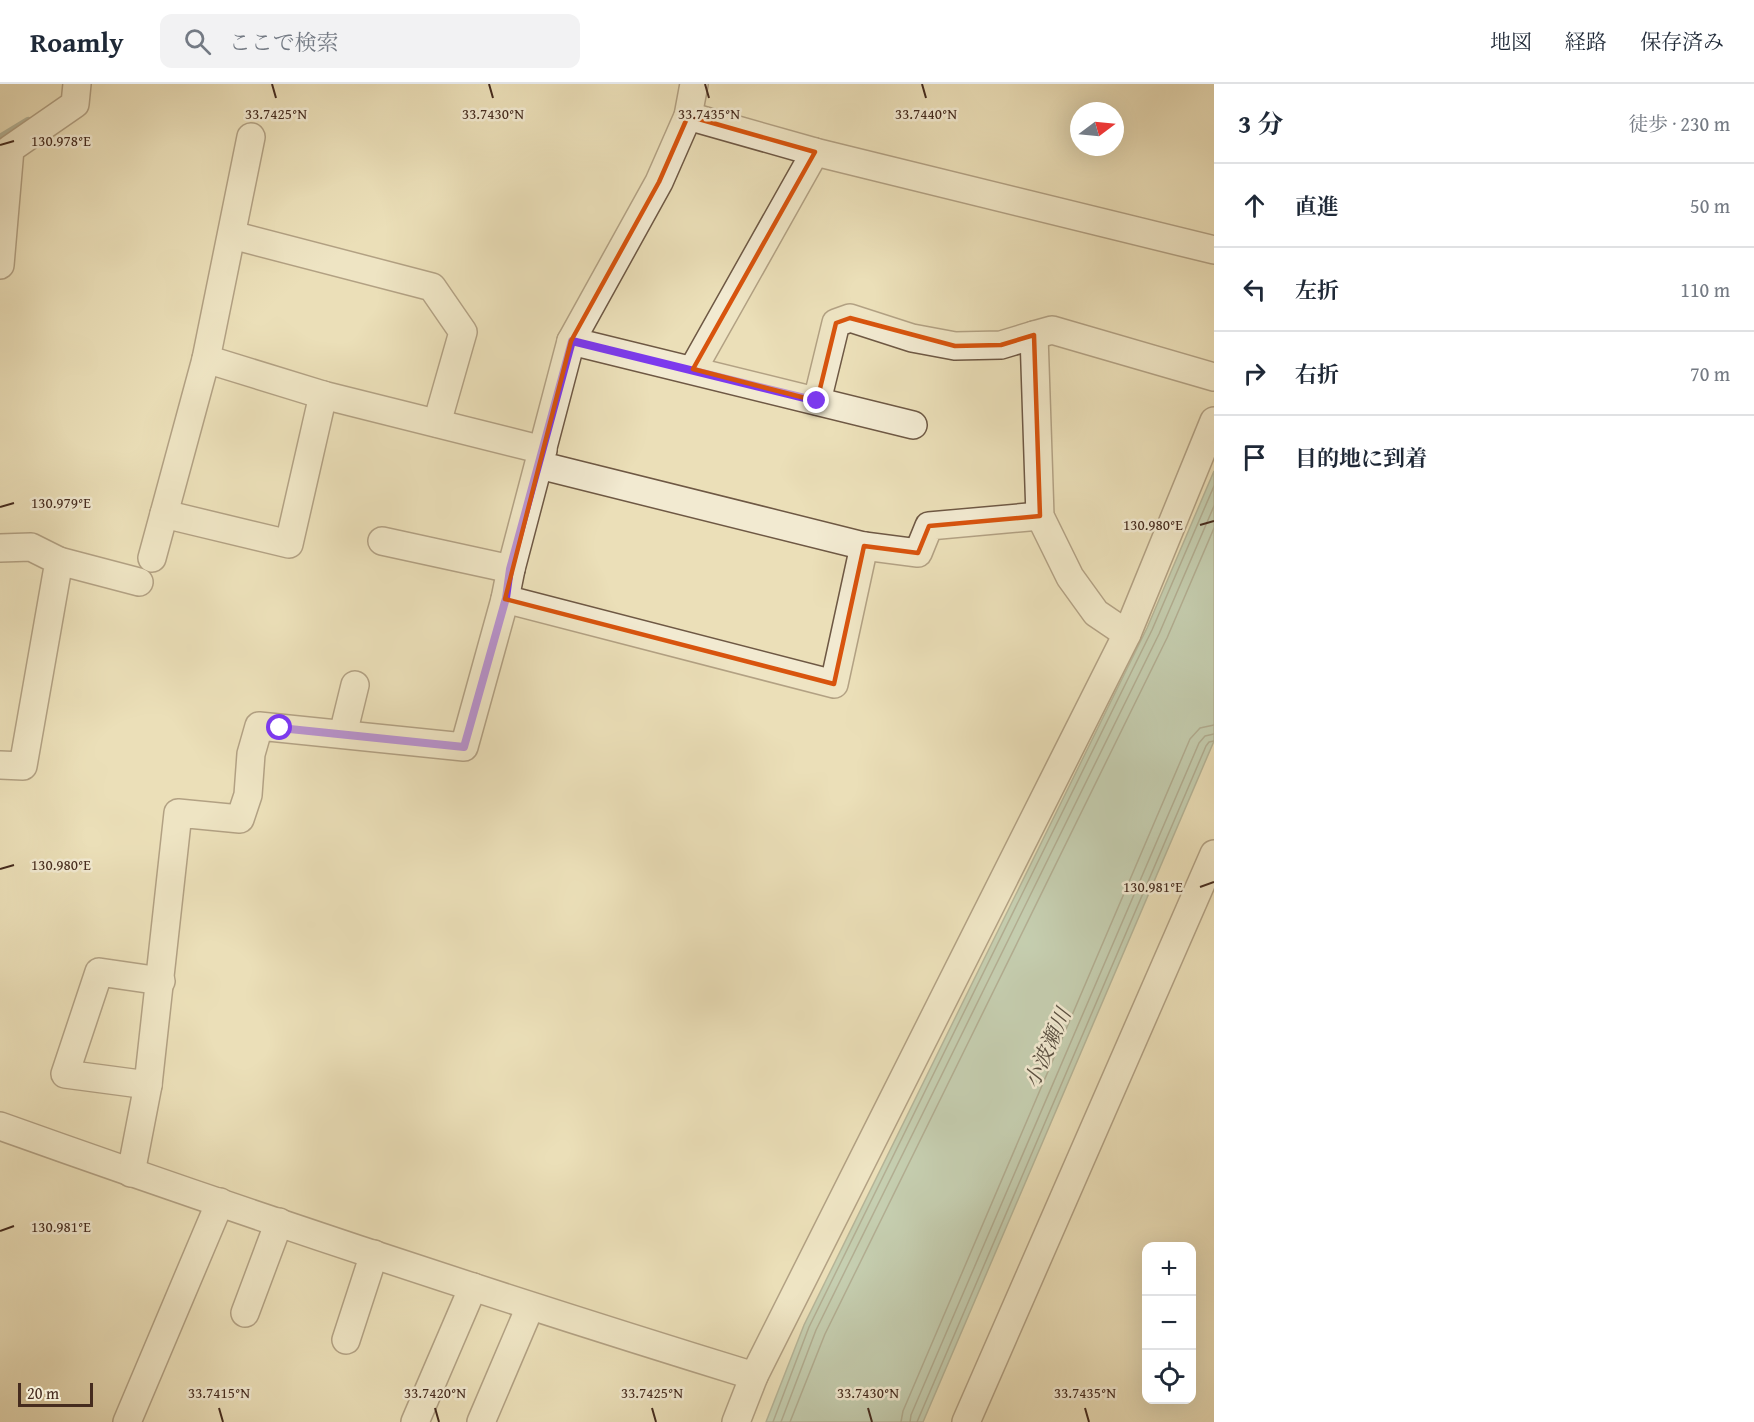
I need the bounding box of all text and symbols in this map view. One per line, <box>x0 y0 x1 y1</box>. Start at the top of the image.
search box <box>160 14 580 68</box>
text: Roamly <box>30 21 124 62</box>
icon: search <box>181 25 214 58</box>
text: ここで検索 <box>229 26 339 58</box>
text: 地図 <box>1490 26 1532 57</box>
text: 経路 <box>1565 26 1607 57</box>
text: 保存済み <box>1640 26 1724 57</box>
north arrow <box>1070 102 1124 156</box>
text: 33.7425°N <box>245 103 307 124</box>
text: 33.7430°N <box>462 103 524 124</box>
text: 33.7435°N <box>678 103 740 124</box>
text: 33.7440°N <box>895 103 957 124</box>
text: 3 分 <box>1238 104 1283 143</box>
text: 徒歩 · 230 m <box>1628 109 1730 138</box>
text: 130.978°E <box>31 130 91 151</box>
icon: ahead <box>1238 189 1271 222</box>
text: 直進 <box>1295 190 1339 222</box>
text: 50 m <box>1690 191 1730 220</box>
icon: left <box>1238 273 1271 306</box>
text: 左折 <box>1295 274 1339 306</box>
text: 110 m <box>1680 275 1730 304</box>
icon: right <box>1238 357 1271 390</box>
text: 右折 <box>1295 358 1339 390</box>
text: 70 m <box>1690 359 1730 388</box>
route end <box>803 387 829 413</box>
icon: arrive <box>1238 441 1271 474</box>
text: 目的地に到着 <box>1295 442 1427 474</box>
text: 130.979°E <box>31 492 91 513</box>
text: 130.980°E <box>1123 514 1183 535</box>
route start <box>266 714 292 740</box>
text: 130.980°E <box>31 854 91 875</box>
text: 130.981°E <box>1123 876 1183 897</box>
water label: 小波瀬川 <box>1016 1001 1079 1093</box>
text: 130.981°E <box>31 1216 91 1237</box>
map controls <box>1142 1242 1196 1404</box>
button: + <box>1142 1242 1196 1296</box>
button: − <box>1142 1296 1196 1350</box>
button: locate <box>1142 1350 1196 1404</box>
scale bar <box>18 1380 93 1408</box>
text: 20 m <box>27 1381 59 1405</box>
text: 33.7415°N <box>188 1382 250 1403</box>
text: 33.7420°N <box>404 1382 466 1403</box>
text: 33.7425°N <box>621 1382 683 1403</box>
text: 33.7430°N <box>837 1382 899 1403</box>
text: 33.7435°N <box>1054 1382 1116 1403</box>

